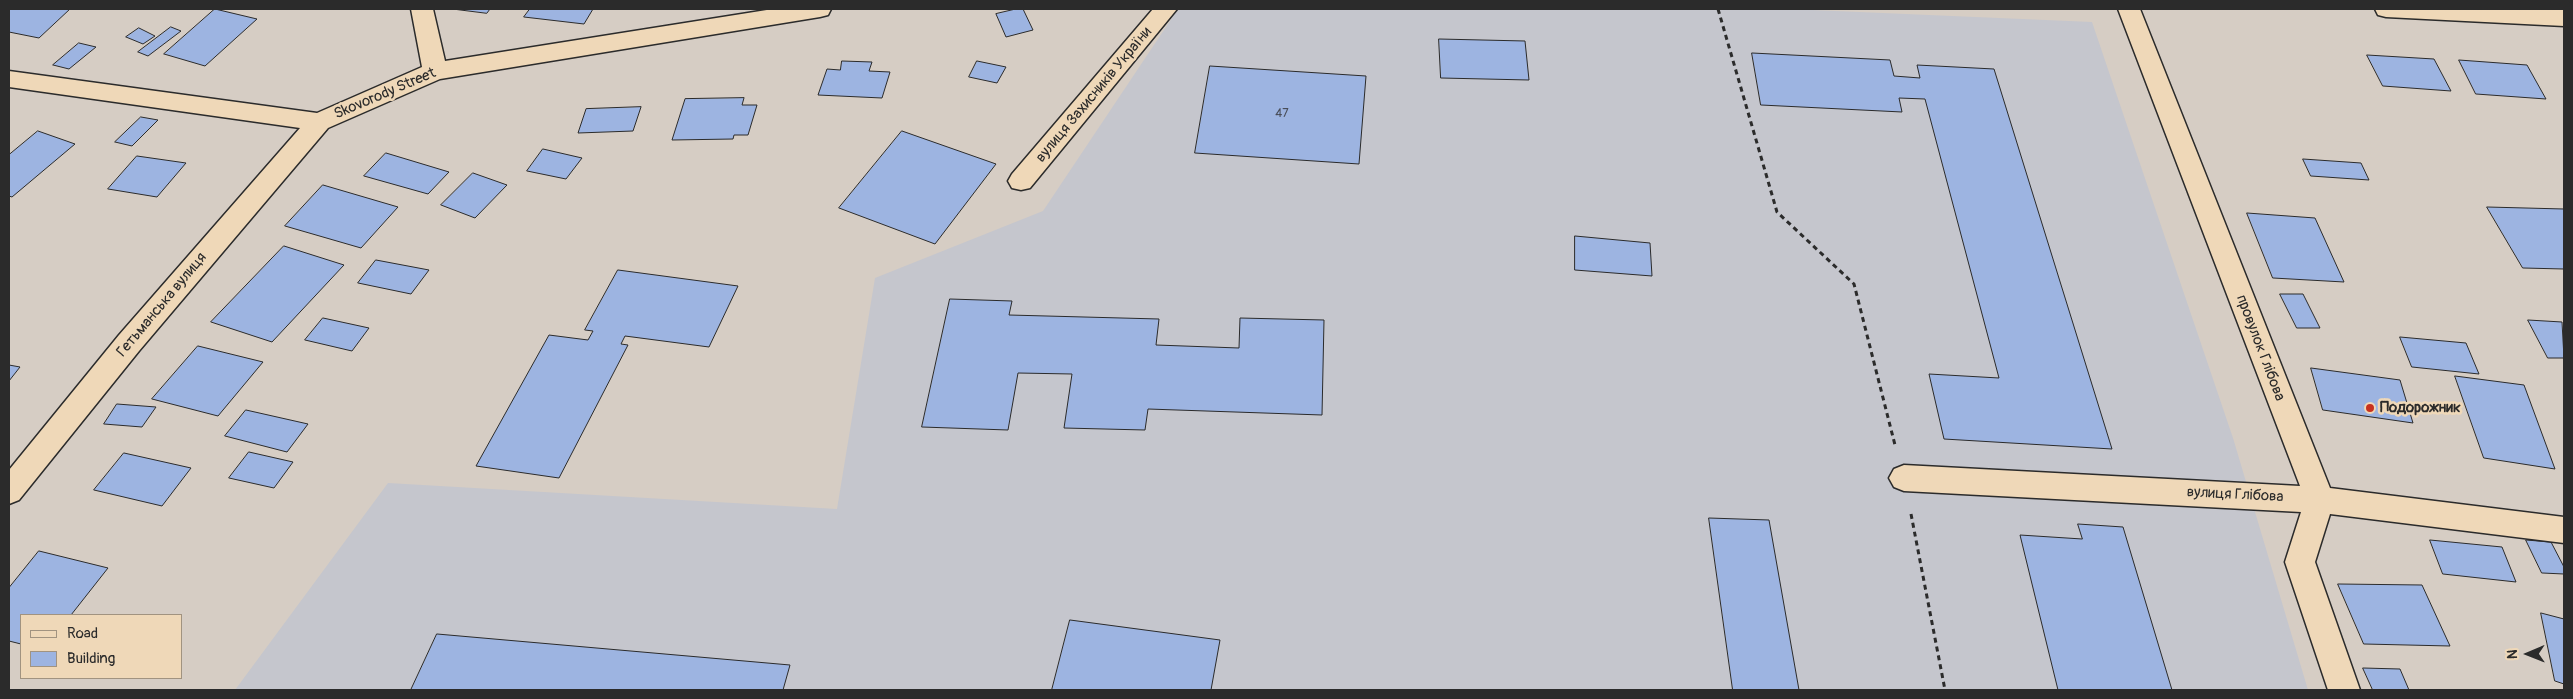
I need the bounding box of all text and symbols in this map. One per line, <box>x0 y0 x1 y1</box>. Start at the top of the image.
street label: вулиця Захисників України <box>1032 24 1156 166</box>
street label: Skovorody Street <box>331 64 439 124</box>
house number: 47 <box>1275 107 1289 121</box>
street label: Гетьманська вулиця <box>113 249 211 361</box>
street label: провулок Глібова <box>2231 292 2289 404</box>
place label: Подорожник <box>2380 399 2461 417</box>
marker: Подорожник <box>2364 402 2376 414</box>
street label: вулиця Глібова <box>2186 483 2284 507</box>
legend <box>20 614 182 679</box>
text: Road <box>67 624 98 643</box>
north arrow <box>2503 629 2553 679</box>
text: Building <box>67 649 115 668</box>
text: N <box>2504 649 2521 659</box>

